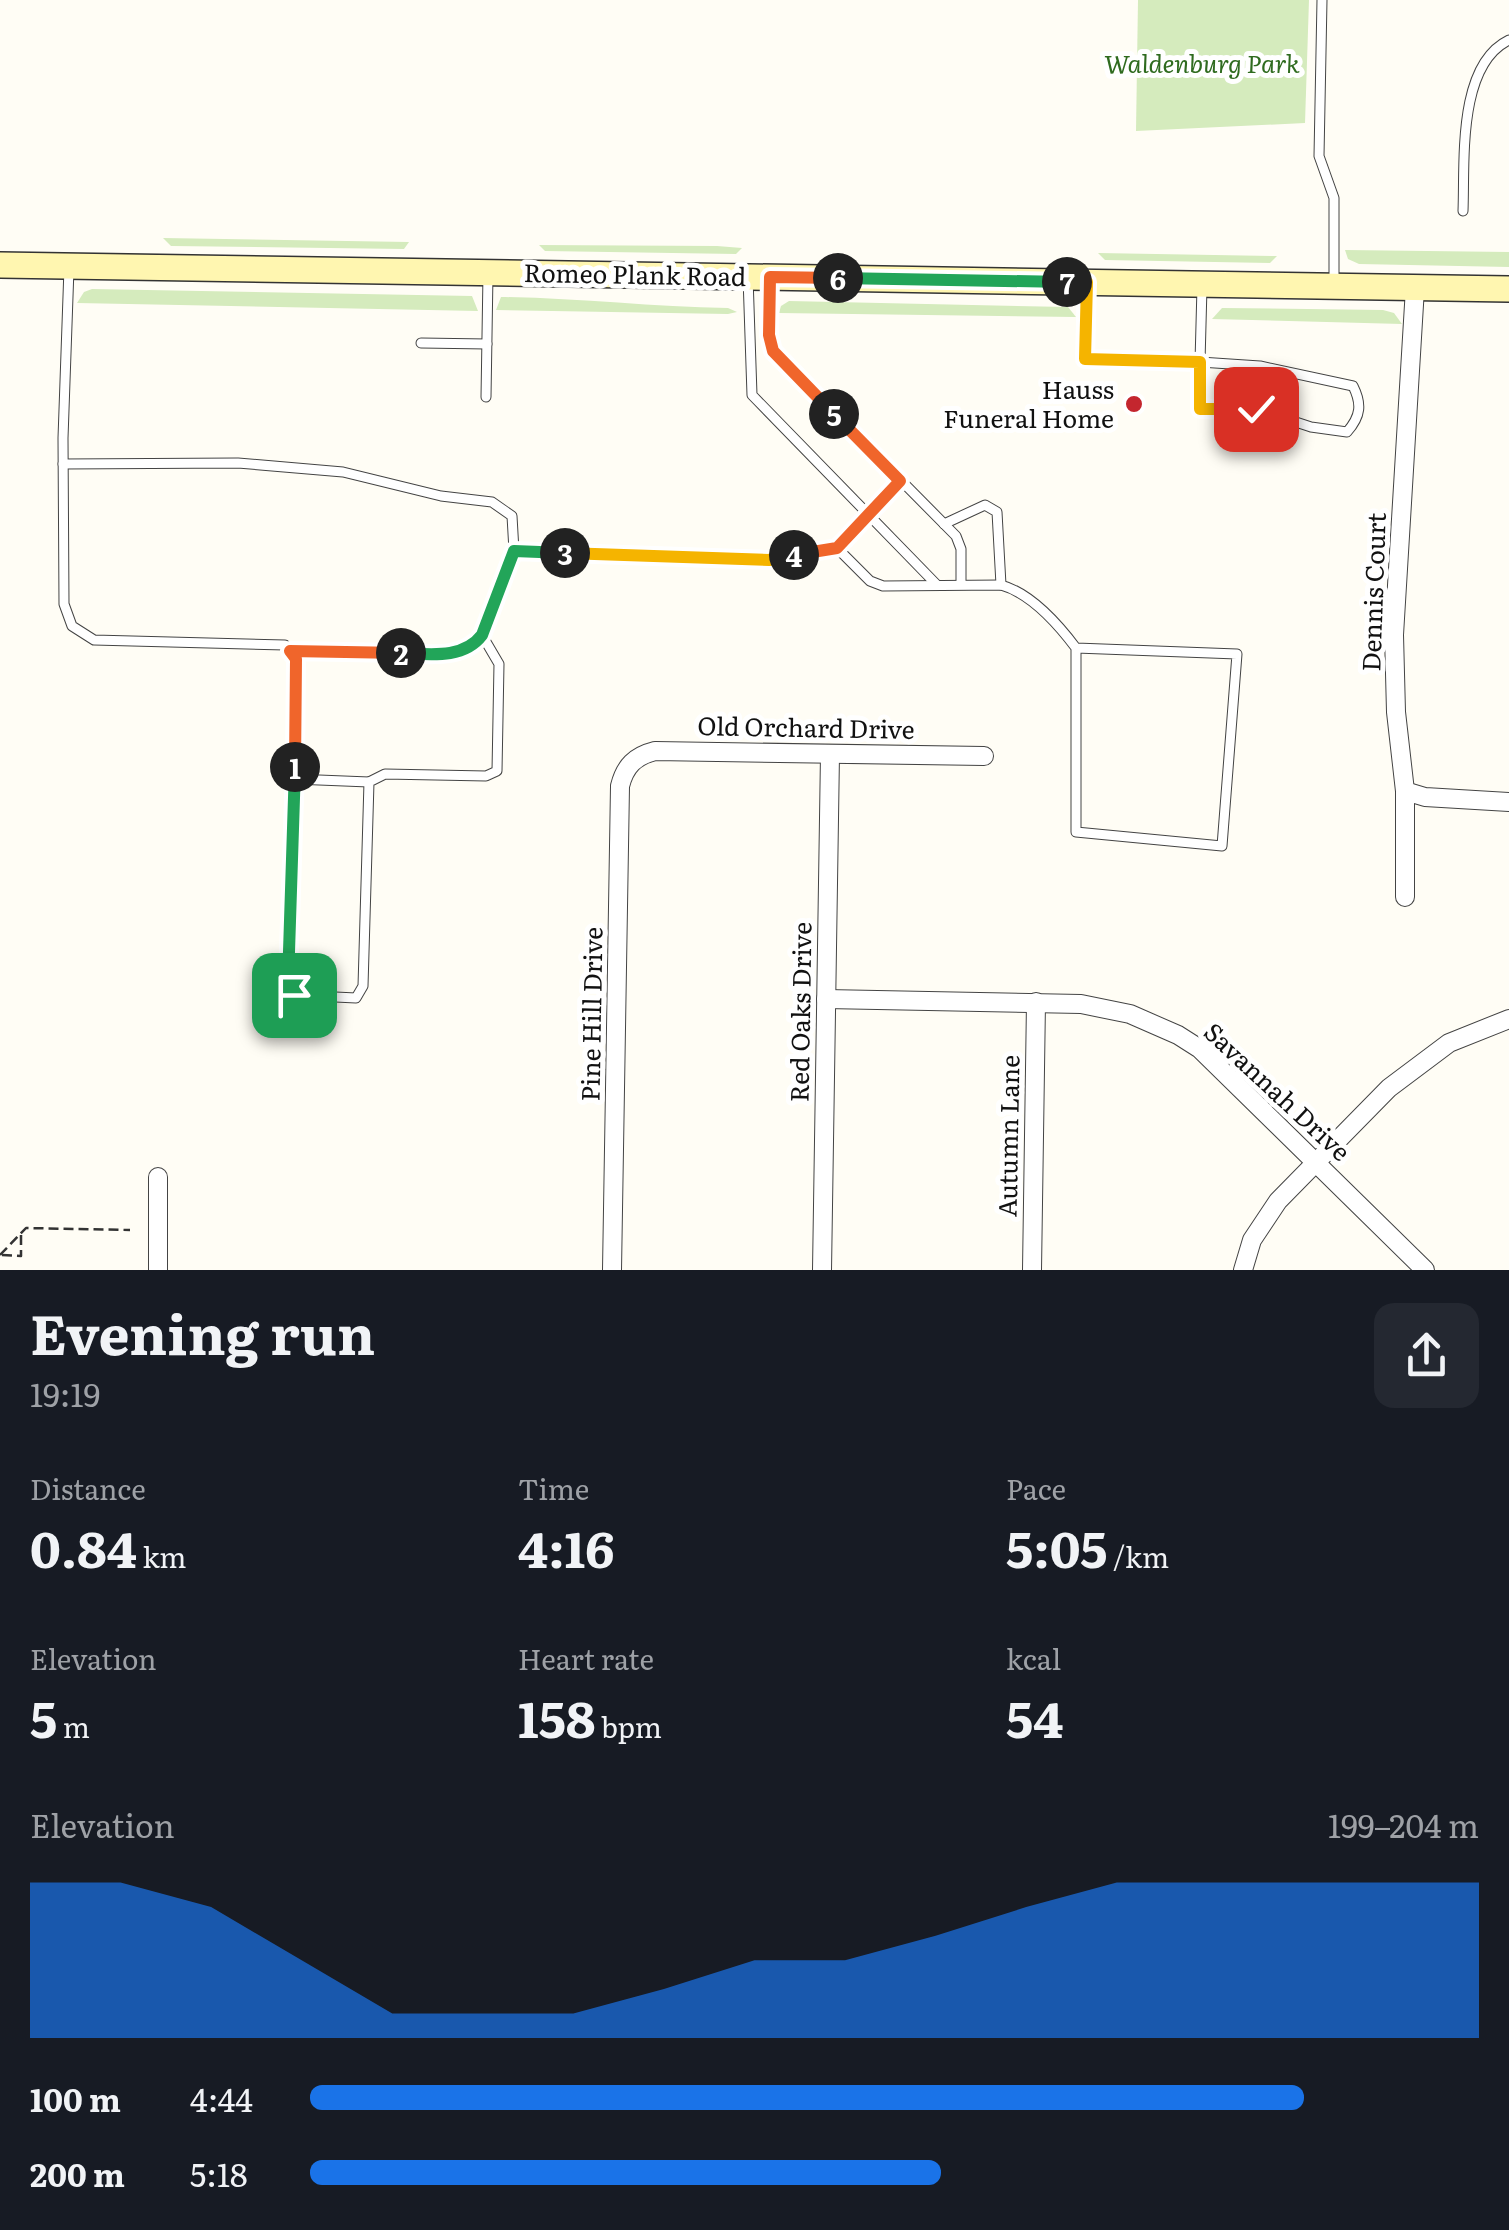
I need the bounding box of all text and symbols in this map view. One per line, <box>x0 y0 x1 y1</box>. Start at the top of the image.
park label: Waldenburg Park <box>1104 44 1300 81</box>
street label: Romeo Plank Road <box>523 253 747 294</box>
pin: 6 <box>813 253 863 303</box>
text: 6 <box>830 257 846 299</box>
pin: 7 <box>1042 257 1092 307</box>
text: 7 <box>1059 261 1075 303</box>
pin <box>1214 367 1299 452</box>
place label: Hauss Funeral Home <box>943 370 1114 436</box>
icon: check <box>1229 382 1284 437</box>
pin: 5 <box>809 389 859 439</box>
text: 5 <box>826 393 842 435</box>
marker: Hauss Funeral Home <box>1123 393 1145 415</box>
street label: Dennis Court <box>1351 512 1394 672</box>
pin: 3 <box>540 528 590 578</box>
pin: 4 <box>769 530 819 580</box>
text: 3 <box>557 532 573 574</box>
text: 4 <box>786 534 802 576</box>
pin: 2 <box>376 628 426 678</box>
text: 2 <box>393 632 409 674</box>
street label: Old Orchard Drive <box>697 706 915 747</box>
pin: 1 <box>270 742 320 792</box>
text: 1 <box>289 746 301 788</box>
street label: Red Oaks Drive <box>779 921 820 1102</box>
street label: Pine Hill Drive <box>570 926 611 1102</box>
pin <box>252 953 337 1038</box>
icon: arrive <box>267 968 322 1023</box>
street label: Savannah Drive <box>1197 1013 1360 1169</box>
street label: Autumn Lane <box>988 1055 1027 1217</box>
text: Evening run <box>30 1290 375 1372</box>
button: share <box>1374 1303 1479 1408</box>
text: 19:19 <box>30 1369 100 1417</box>
text: Distance <box>30 1467 146 1509</box>
text: Time <box>518 1467 589 1509</box>
text: Pace <box>1006 1467 1066 1509</box>
text: 0.84 <box>30 1509 137 1583</box>
text: 4:16 <box>518 1509 615 1583</box>
text: 5:05 <box>1006 1509 1107 1583</box>
text: km <box>137 1535 187 1577</box>
text: /km <box>1107 1535 1169 1577</box>
text: Elevation <box>30 1637 157 1679</box>
text: Heart rate <box>518 1637 654 1679</box>
text: kcal <box>1006 1637 1061 1679</box>
text: 5 <box>30 1679 57 1753</box>
text: 158 <box>518 1679 595 1753</box>
text: 54 <box>1006 1679 1063 1753</box>
text: m <box>57 1705 90 1747</box>
text: bpm <box>595 1705 662 1747</box>
text: Elevation <box>30 1800 175 1848</box>
text: 199–204 m <box>1328 1800 1479 1848</box>
text: 100 m <box>30 2074 121 2122</box>
text: 4:44 <box>190 2074 253 2122</box>
text: 200 m <box>30 2149 125 2197</box>
text: 5:18 <box>190 2149 248 2197</box>

